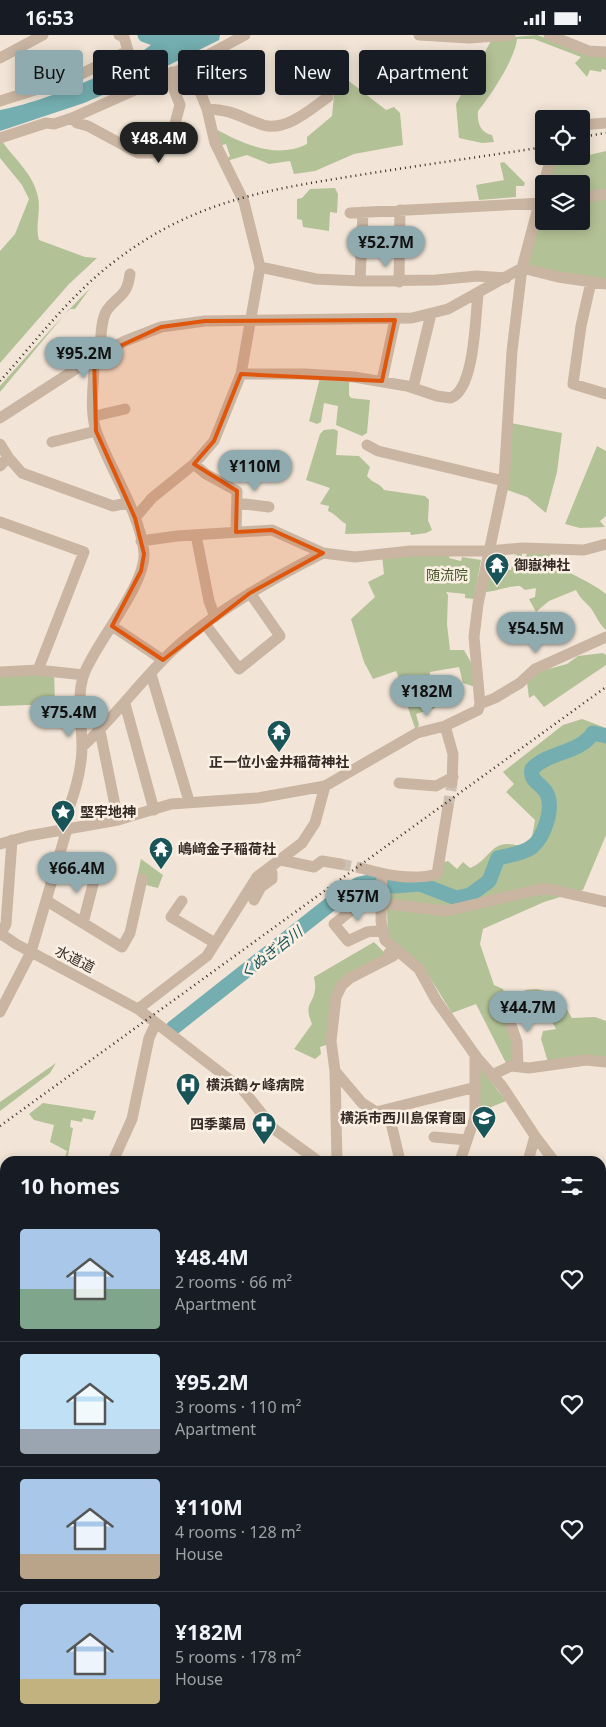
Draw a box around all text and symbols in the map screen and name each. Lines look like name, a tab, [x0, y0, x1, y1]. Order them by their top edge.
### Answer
text: 16:53	[25, 5, 74, 31]
chip: Buy	[15, 50, 83, 95]
chip: Rent	[93, 50, 168, 95]
chip: Filters	[178, 50, 265, 95]
chip: New	[275, 50, 349, 95]
chip: Apartment	[359, 50, 486, 95]
map controls	[535, 110, 590, 230]
button: locate	[535, 110, 590, 165]
pin: ¥48.4M	[118, 121, 200, 164]
text: ¥48.4M	[131, 127, 187, 149]
button: layers	[535, 175, 590, 230]
pin: ¥52.7M	[345, 225, 427, 268]
text: ¥52.7M	[358, 231, 414, 253]
pin: ¥95.2M	[43, 337, 125, 379]
text: ¥95.2M	[56, 342, 112, 364]
pin: ¥110M	[220, 449, 290, 492]
text: ¥110M	[229, 455, 281, 477]
temple icon: 御嶽神社	[484, 552, 510, 586]
place label: 御嶽神社	[514, 555, 570, 574]
park label: 随流院	[426, 565, 468, 584]
pin: ¥54.5M	[495, 611, 577, 654]
text: ¥54.5M	[508, 617, 564, 639]
pin: ¥182M	[392, 675, 462, 717]
text: ¥182M	[401, 680, 453, 702]
pin: ¥75.4M	[28, 695, 110, 738]
text: ¥75.4M	[41, 701, 97, 723]
temple icon: 正一位小金井稲荷神社	[266, 719, 292, 753]
place label: 正一位小金井稲荷神社	[209, 752, 349, 771]
place icon: 堅牢地神	[50, 799, 76, 833]
place label: 堅牢地神	[80, 802, 136, 821]
temple icon: 嶋﨑金子稲荷社	[148, 836, 174, 870]
place label: 嶋﨑金子稲荷社	[178, 839, 276, 858]
pin: ¥66.4M	[36, 851, 118, 894]
text: ¥66.4M	[49, 857, 105, 879]
pin: ¥57M	[328, 879, 388, 922]
text: ¥57M	[337, 885, 379, 907]
water label: くぬぎ台川	[235, 920, 308, 983]
street label: 水道道	[52, 941, 98, 977]
pin: ¥44.7M	[487, 991, 569, 1033]
text: ¥44.7M	[500, 996, 556, 1018]
hospital icon: 横浜鶴ヶ峰病院	[175, 1072, 201, 1106]
place label: 横浜鶴ヶ峰病院	[206, 1075, 304, 1094]
school or university icon: 横浜市西川島保育園	[471, 1105, 497, 1139]
place label: 横浜市西川島保育園	[340, 1108, 466, 1127]
pharmacy icon: 四季薬局	[251, 1111, 277, 1145]
place label: 四季薬局	[190, 1114, 246, 1133]
text: 10 homes	[20, 1172, 120, 1200]
icon: filters	[558, 1172, 586, 1200]
text: ¥48.4M	[175, 1243, 249, 1271]
icon: home	[60, 1249, 120, 1309]
icon: heart	[558, 1265, 586, 1293]
text: 2 rooms · 66 m²	[175, 1271, 292, 1293]
text: Apartment	[175, 1293, 256, 1315]
text: ¥95.2M	[175, 1368, 249, 1396]
icon: home	[60, 1374, 120, 1434]
icon: heart	[558, 1390, 586, 1418]
text: 3 rooms · 110 m²	[175, 1396, 301, 1418]
text: Apartment	[175, 1418, 256, 1440]
text: ¥110M	[175, 1493, 243, 1521]
icon: home	[60, 1499, 120, 1559]
icon: heart	[558, 1515, 586, 1543]
text: 4 rooms · 128 m²	[175, 1521, 301, 1543]
text: House	[175, 1543, 223, 1565]
text: ¥182M	[175, 1618, 243, 1646]
icon: home	[60, 1624, 120, 1684]
icon: heart	[558, 1640, 586, 1668]
text: 5 rooms · 178 m²	[175, 1646, 301, 1668]
text: House	[175, 1668, 223, 1690]

